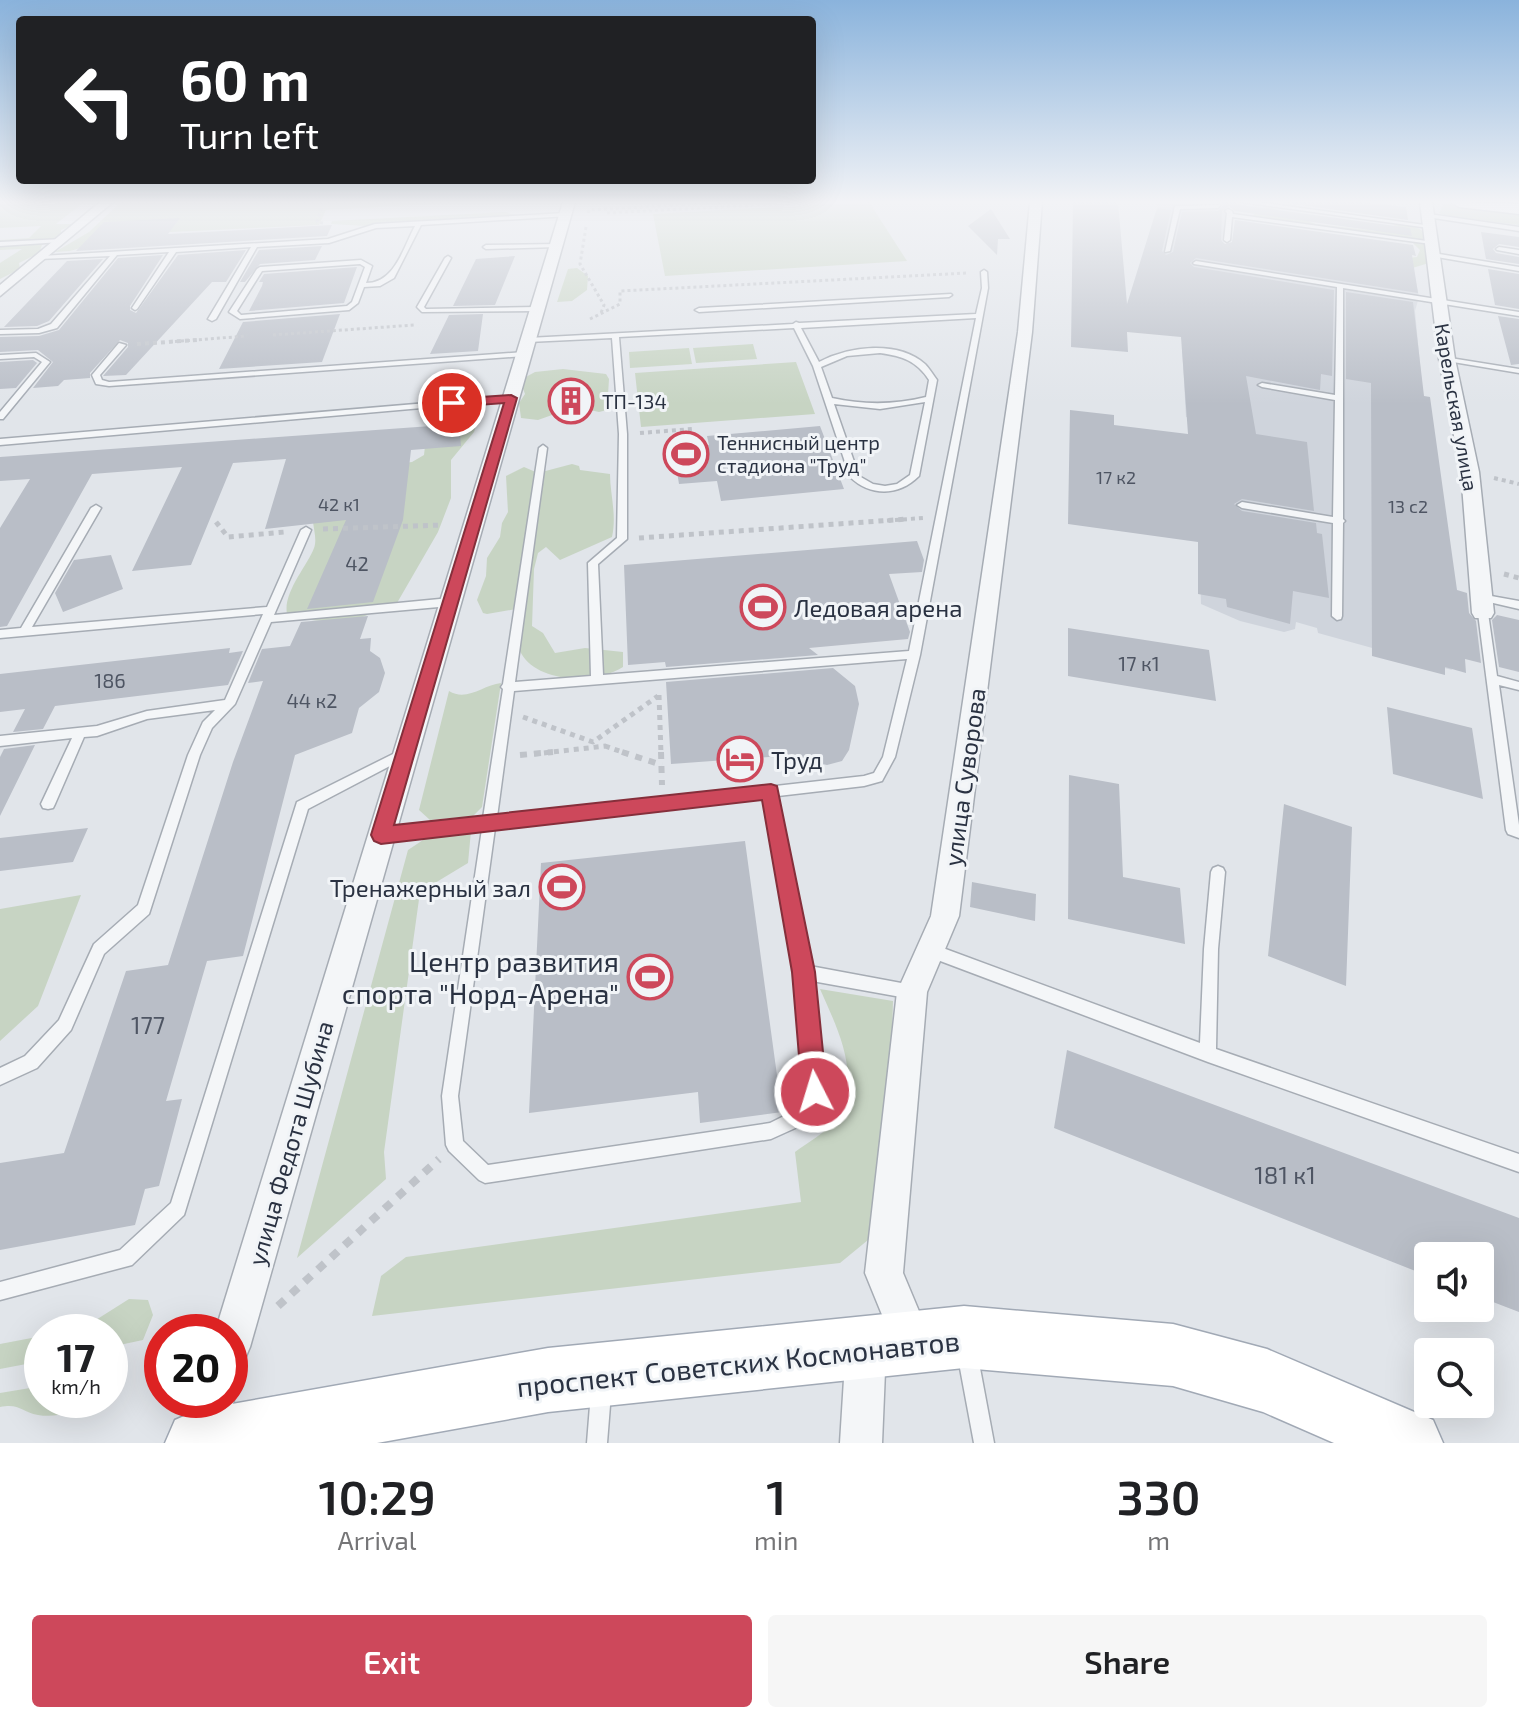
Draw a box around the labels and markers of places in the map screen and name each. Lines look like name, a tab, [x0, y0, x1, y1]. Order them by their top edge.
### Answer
pin	[418, 369, 486, 437]
building icon: ТП-134	[547, 377, 595, 425]
place label: ТП-134	[602, 389, 667, 413]
sports icon: Теннисный центр стадиона "Труд"	[662, 430, 710, 478]
place label: Теннисный центр стадиона "Труд"	[717, 430, 880, 478]
sports icon: Ледовая арена	[739, 583, 787, 631]
place label: Ледовая арена	[794, 593, 962, 622]
hotel icon: Труд	[716, 735, 764, 783]
place label: Труд	[771, 745, 823, 775]
sports icon: Тренажерный зал	[538, 863, 586, 911]
place label: Тренажерный зал	[330, 873, 531, 902]
place label: Центр развития спорта "Норд-Арена"	[342, 944, 619, 1010]
sports icon: Центр развития спорта "Норд-Арена"	[626, 953, 674, 1001]

